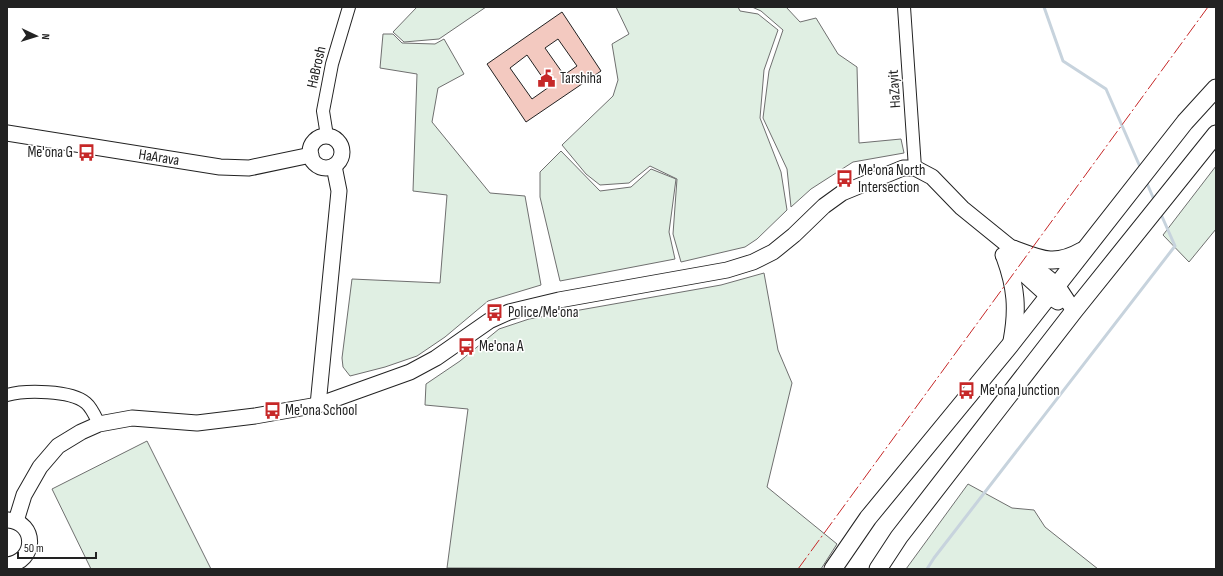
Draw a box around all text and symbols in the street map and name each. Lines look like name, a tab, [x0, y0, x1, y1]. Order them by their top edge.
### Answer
north arrow	[16, 16, 56, 56]
text: N	[39, 33, 52, 40]
street label: HaBrosh	[302, 44, 330, 90]
public building icon: Tarshiha	[537, 68, 557, 88]
place label: Tarshiha	[560, 69, 602, 88]
street label: HaZayit	[884, 69, 905, 109]
bus stop icon: Me'ona G	[76, 142, 96, 162]
place label: Me'ona G	[27, 143, 73, 162]
street label: HaArava	[137, 145, 181, 170]
place label: Me'ona North Intersection	[858, 161, 925, 197]
bus stop icon: Me'ona North Intersection	[835, 169, 855, 189]
bus stop icon: Police/Me'ona	[485, 302, 505, 322]
place label: Police/Me'ona	[508, 303, 579, 322]
bus stop icon: Me'ona A	[456, 336, 476, 356]
place label: Me'ona A	[479, 337, 524, 356]
bus stop icon: Me'ona Junction	[957, 380, 977, 400]
place label: Me'ona Junction	[980, 381, 1060, 400]
bus stop icon: Me'ona School	[262, 400, 282, 420]
place label: Me'ona School	[285, 401, 357, 420]
scale bar	[18, 534, 96, 560]
text: 50 m	[24, 541, 44, 556]

